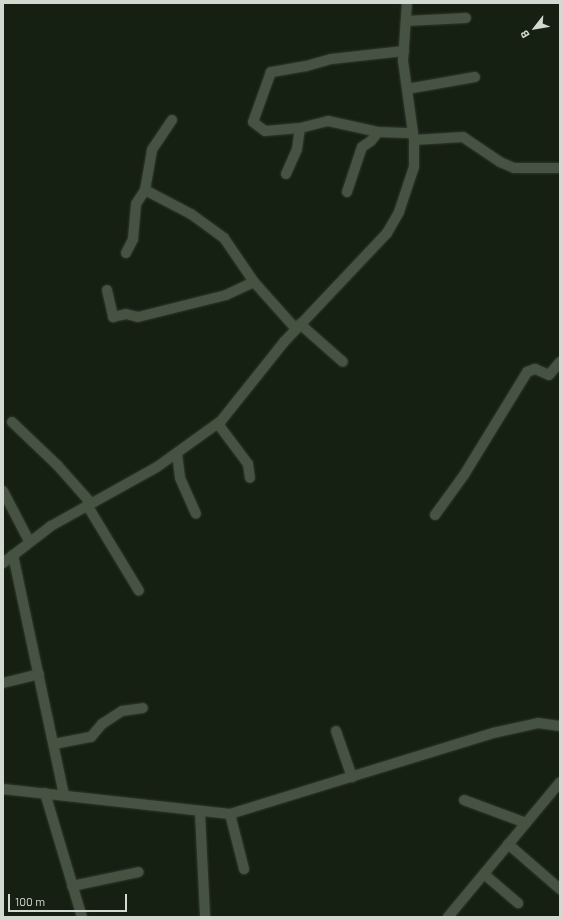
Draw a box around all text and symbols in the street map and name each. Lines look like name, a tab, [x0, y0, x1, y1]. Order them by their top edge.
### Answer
north arrow	[515, 8, 555, 48]
text: B	[517, 28, 532, 41]
scale bar	[10, 886, 129, 912]
text: 100 m	[15, 894, 45, 908]

